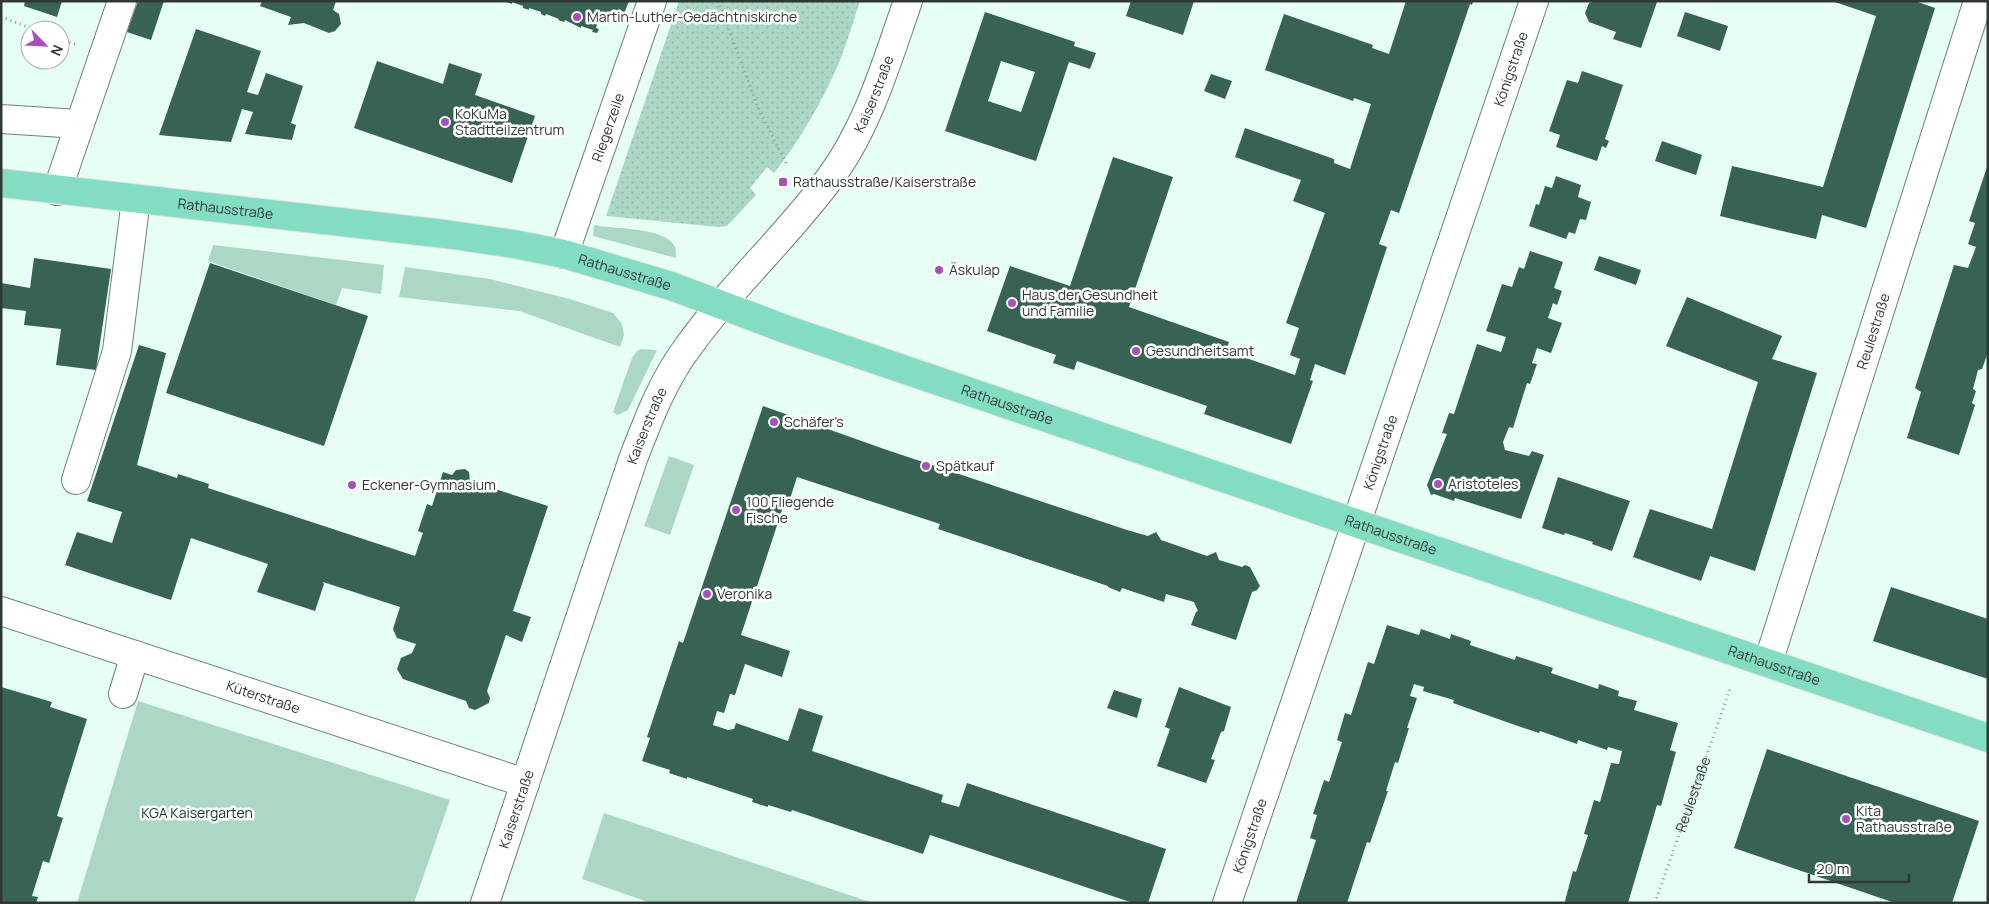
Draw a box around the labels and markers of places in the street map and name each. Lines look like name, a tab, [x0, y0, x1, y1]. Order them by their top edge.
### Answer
place label: Martin-Luther-Gedächtniskirche	[587, 7, 797, 26]
marker: Martin-Luther-Gedächtniskirche	[571, 11, 583, 23]
place label: KoKuMa Stadtteilzentrum	[455, 104, 565, 139]
marker: KoKuMa Stadtteilzentrum	[439, 116, 451, 128]
place label: Rathausstraße/Kaiserstraße	[793, 172, 976, 191]
marker: Rathausstraße/Kaiserstraße	[777, 176, 789, 188]
place label: Äskulap	[949, 260, 1000, 279]
marker: Äskulap	[933, 264, 945, 276]
place label: Haus der Gesundheit und Familie	[1022, 285, 1158, 320]
marker: Haus der Gesundheit und Familie	[1006, 297, 1018, 309]
place label: Gesundheitsamt	[1146, 341, 1255, 360]
marker: Gesundheitsamt	[1130, 345, 1142, 357]
place label: Schäfer's	[784, 412, 844, 431]
marker: Schäfer's	[768, 416, 780, 428]
place label: Spätkauf	[936, 456, 994, 475]
marker: Spätkauf	[920, 460, 932, 472]
place label: Aristoteles	[1448, 474, 1518, 493]
place label: Eckener-Gymnasium	[362, 475, 496, 494]
marker: Aristoteles	[1432, 478, 1444, 490]
marker: Eckener-Gymnasium	[346, 479, 358, 491]
place label: 100 Fliegende Fische	[746, 492, 834, 527]
marker: 100 Fliegende Fische	[730, 504, 742, 516]
place label: Veronika	[717, 584, 772, 603]
marker: Veronika	[701, 588, 713, 600]
place label: Kita Rathausstraße	[1856, 801, 1952, 836]
marker: Kita Rathausstraße	[1840, 813, 1852, 825]

